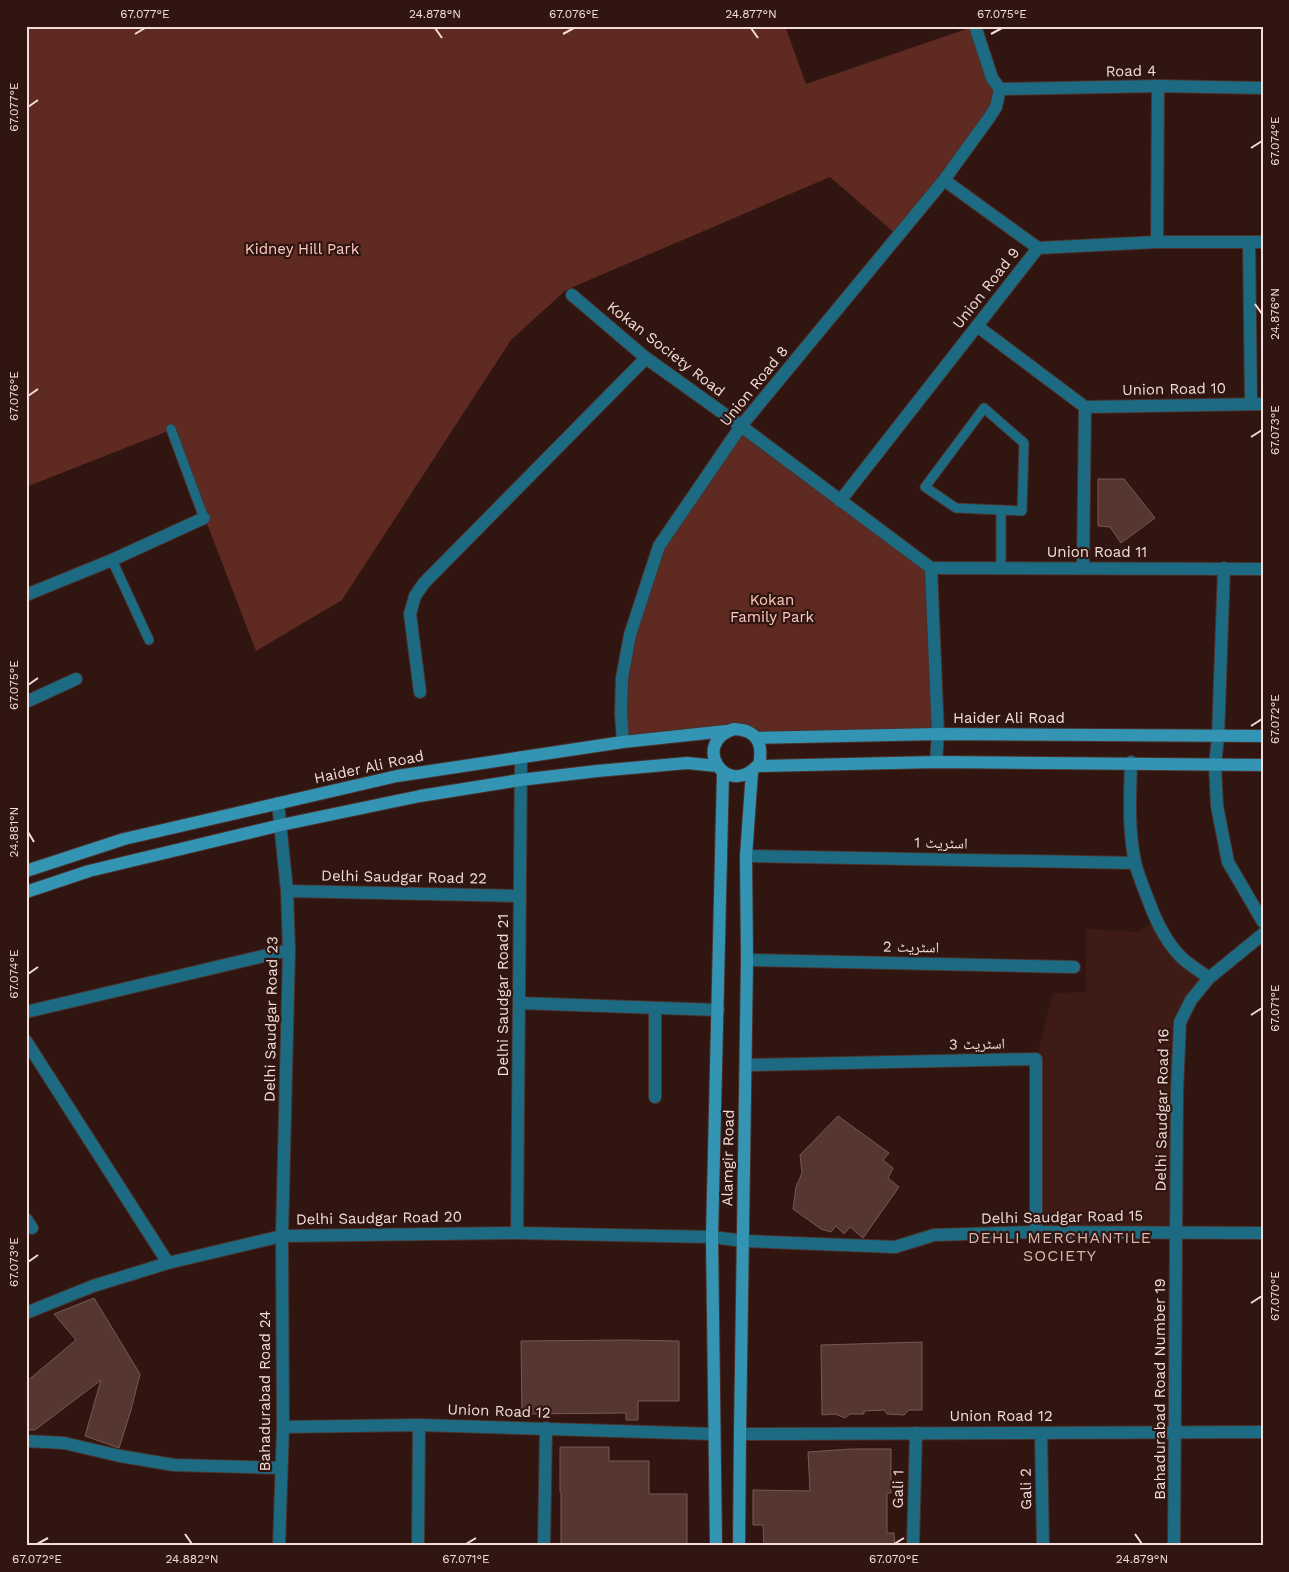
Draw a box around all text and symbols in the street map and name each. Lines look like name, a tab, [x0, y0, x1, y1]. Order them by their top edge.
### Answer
text: 67.077°E	[120, 7, 170, 21]
text: 24.878°N	[409, 7, 461, 21]
text: 67.076°E	[549, 7, 599, 21]
text: 24.877°N	[725, 7, 777, 21]
text: 67.075°E	[977, 7, 1027, 21]
street label: Road 4	[1105, 62, 1157, 80]
text: 67.077°E	[7, 82, 21, 132]
text: 67.074°E	[1268, 116, 1282, 166]
park label: Kidney Hill Park	[245, 240, 360, 258]
street label: Union Road 9	[949, 244, 1023, 332]
text: 24.876°N	[1268, 288, 1282, 340]
street label: Kokan Society Road	[604, 297, 728, 401]
street label: Union Road 8	[716, 342, 792, 430]
text: 67.076°E	[7, 371, 21, 421]
street label: Union Road 10	[1122, 379, 1226, 399]
text: 67.073°E	[1268, 405, 1282, 455]
street label: Union Road 11	[1047, 543, 1147, 561]
park label: Kokan Family Park	[730, 591, 815, 626]
text: 67.075°E	[7, 660, 21, 710]
text: 67.072°E	[1268, 694, 1282, 744]
street label: Haider Ali Road	[953, 709, 1065, 727]
street label: Haider Ali Road	[312, 747, 426, 787]
text: 24.881°N	[7, 807, 21, 857]
street label: اسٹریٹ 1	[914, 834, 968, 852]
street label: Delhi Saudgar Road 22	[321, 867, 487, 887]
street label: Delhi Saudgar Road 21	[494, 914, 512, 1076]
street label: Delhi Saudgar Road 23	[261, 936, 281, 1102]
street label: اسٹریٹ 2	[883, 938, 939, 956]
text: 67.074°E	[7, 949, 21, 999]
text: 67.071°E	[1268, 984, 1282, 1032]
street label: Delhi Saudgar Road 16	[1152, 1028, 1172, 1192]
street label: اسٹریٹ 3	[949, 1035, 1005, 1053]
street label: Alamgir Road	[718, 1109, 738, 1207]
street label: Delhi Saudgar Road 15	[981, 1207, 1143, 1227]
street label: Delhi Saudgar Road 20	[296, 1208, 462, 1228]
district label: DEHLI MERCHANTILE SOCIETY	[968, 1228, 1152, 1265]
text: 67.073°E	[7, 1237, 21, 1287]
text: 67.070°E	[1268, 1271, 1282, 1321]
street label: Bahadurabad Road Number 19	[1151, 1278, 1169, 1500]
street label: Bahadurabad Road 24	[256, 1311, 274, 1471]
street label: Union Road 12	[447, 1400, 551, 1422]
street label: Union Road 12	[949, 1407, 1053, 1425]
street label: Gali 2	[1017, 1468, 1035, 1510]
street label: Gali 1	[889, 1470, 907, 1508]
text: 67.072°E	[12, 1552, 62, 1566]
text: 24.882°N	[165, 1552, 219, 1566]
text: 67.071°E	[442, 1552, 490, 1566]
text: 67.070°E	[869, 1552, 919, 1566]
text: 24.879°N	[1116, 1552, 1168, 1566]

